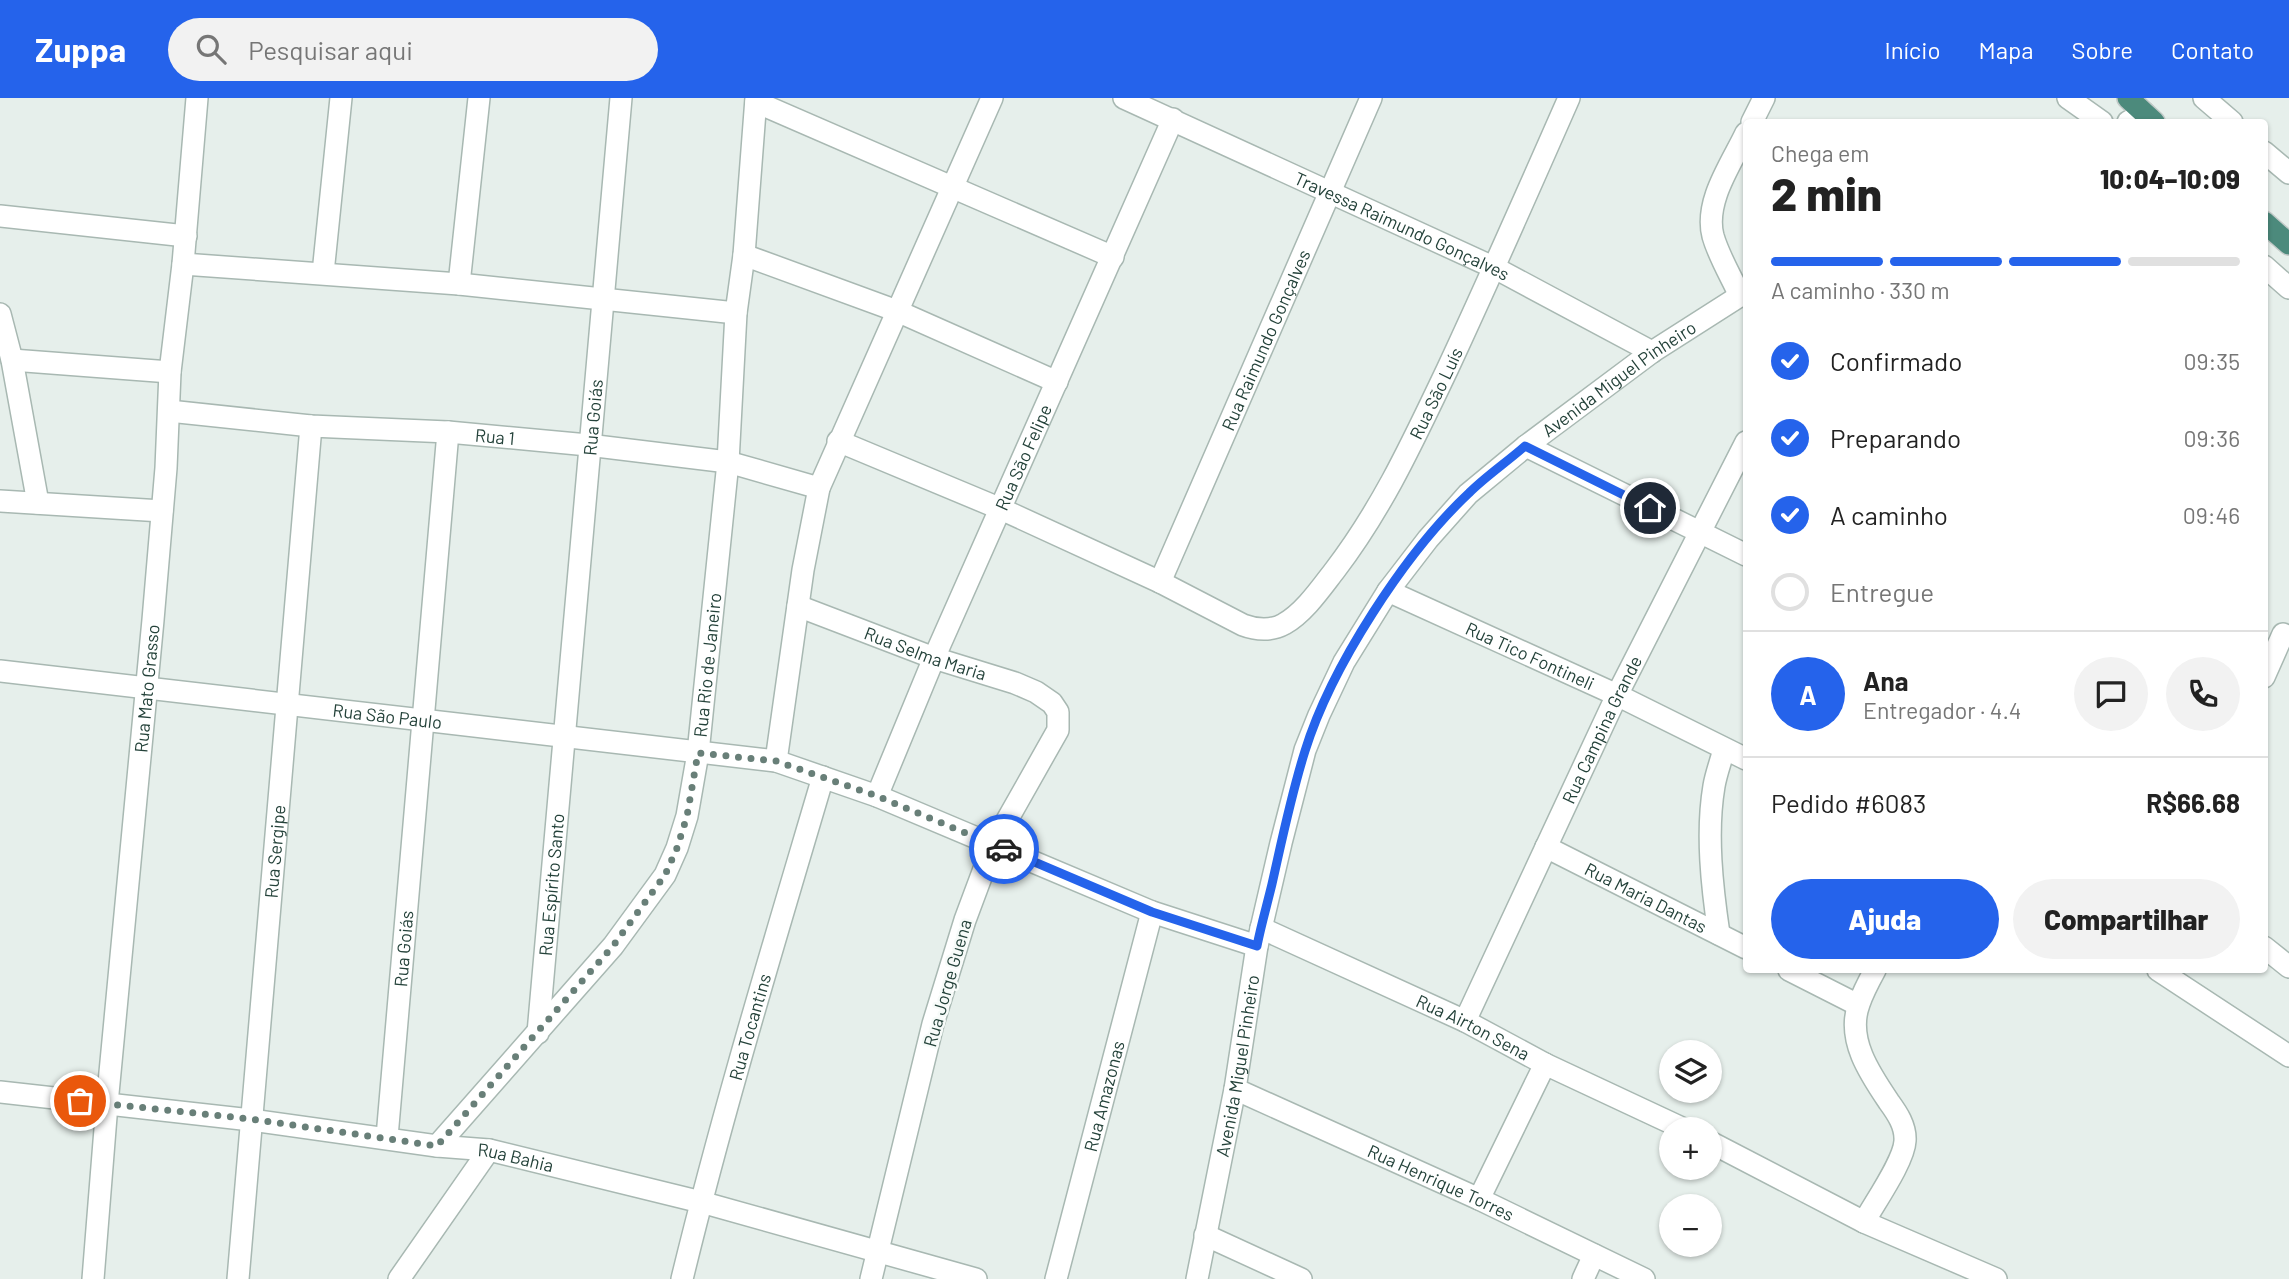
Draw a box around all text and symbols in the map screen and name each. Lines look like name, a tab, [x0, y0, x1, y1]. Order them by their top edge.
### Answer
search box	[168, 18, 658, 81]
text: Zuppa	[35, 29, 126, 69]
icon: search	[192, 30, 230, 68]
text: Pesquisar aqui	[248, 34, 413, 65]
text: Início	[1885, 35, 1941, 64]
text: Mapa	[1979, 35, 2033, 64]
text: Sobre	[2071, 35, 2133, 64]
text: Contato	[2171, 35, 2254, 64]
text: Chega em	[1771, 139, 1869, 167]
text: 10:04–10:09	[2100, 163, 2240, 194]
text: 2 min	[1771, 165, 1882, 220]
street label: Travessa Raimundo Gonçalves	[1291, 167, 1513, 285]
street label: Rua Raimundo Gonçalves	[1216, 246, 1315, 434]
text: A caminho · 330 m	[1771, 276, 1950, 304]
street label: Avenida Miguel Pinheiro	[1538, 316, 1700, 441]
icon: check	[1771, 342, 1809, 380]
street label: Rua São Luís	[1404, 344, 1467, 443]
text: Confirmado	[1830, 345, 1962, 376]
text: 09:35	[2184, 347, 2240, 375]
street label: Rua Goiás	[578, 378, 607, 457]
street label: Rua São Felipe	[990, 401, 1056, 514]
icon: check	[1771, 419, 1809, 457]
text: Preparando	[1830, 422, 1961, 453]
street label: Rua 1	[474, 424, 516, 449]
text: 09:36	[2184, 424, 2240, 452]
pin	[1620, 478, 1680, 538]
icon: home	[1631, 489, 1669, 527]
icon: check	[1771, 496, 1809, 534]
text: A caminho	[1830, 499, 1948, 530]
text: 09:46	[2183, 501, 2240, 529]
text: Entregue	[1830, 576, 1934, 607]
street label: Rua Rio de Janeiro	[689, 592, 725, 738]
street label: Rua Tico Fontineli	[1462, 617, 1598, 694]
street label: Rua Selma Maria	[861, 621, 989, 685]
street label: Rua Mato Grasso	[129, 623, 164, 754]
street label: Rua Campina Grande	[1557, 652, 1646, 807]
button: chat	[2074, 657, 2148, 731]
button: phone	[2166, 657, 2240, 731]
text: Ana	[1863, 665, 1908, 696]
text: A	[1799, 679, 1817, 710]
text: Entregador · 4.4	[1863, 696, 2022, 724]
street label: Rua São Paulo	[332, 699, 443, 733]
text: Pedido #6083	[1771, 787, 1926, 818]
text: R$66.68	[2146, 787, 2240, 818]
street label: Rua Sergipe	[260, 804, 290, 899]
street label: Rua Espírito Santo	[534, 812, 568, 957]
courier	[969, 814, 1039, 884]
icon: car	[985, 830, 1023, 868]
street label: Rua Maria Dantas	[1581, 857, 1711, 937]
button: Ajuda	[1771, 879, 1999, 959]
button: Compartilhar	[2013, 879, 2240, 959]
street label: Rua Goiás	[389, 909, 418, 988]
street label: Rua Jorge Guena	[918, 917, 976, 1049]
street label: Rua Tocantins	[724, 971, 775, 1083]
street label: Avenida Miguel Pinheiro	[1211, 973, 1263, 1159]
street label: Rua Airton Sena	[1413, 989, 1534, 1065]
street label: Rua Amazonas	[1079, 1038, 1129, 1154]
map controls	[1659, 1040, 1722, 1257]
button: layers	[1659, 1040, 1722, 1103]
pin	[50, 1071, 110, 1131]
icon: bag	[61, 1082, 99, 1120]
button: +	[1659, 1117, 1722, 1180]
street label: Rua Bahia	[477, 1138, 556, 1176]
street label: Rua Henrique Torres	[1364, 1139, 1518, 1225]
button: −	[1659, 1194, 1722, 1257]

